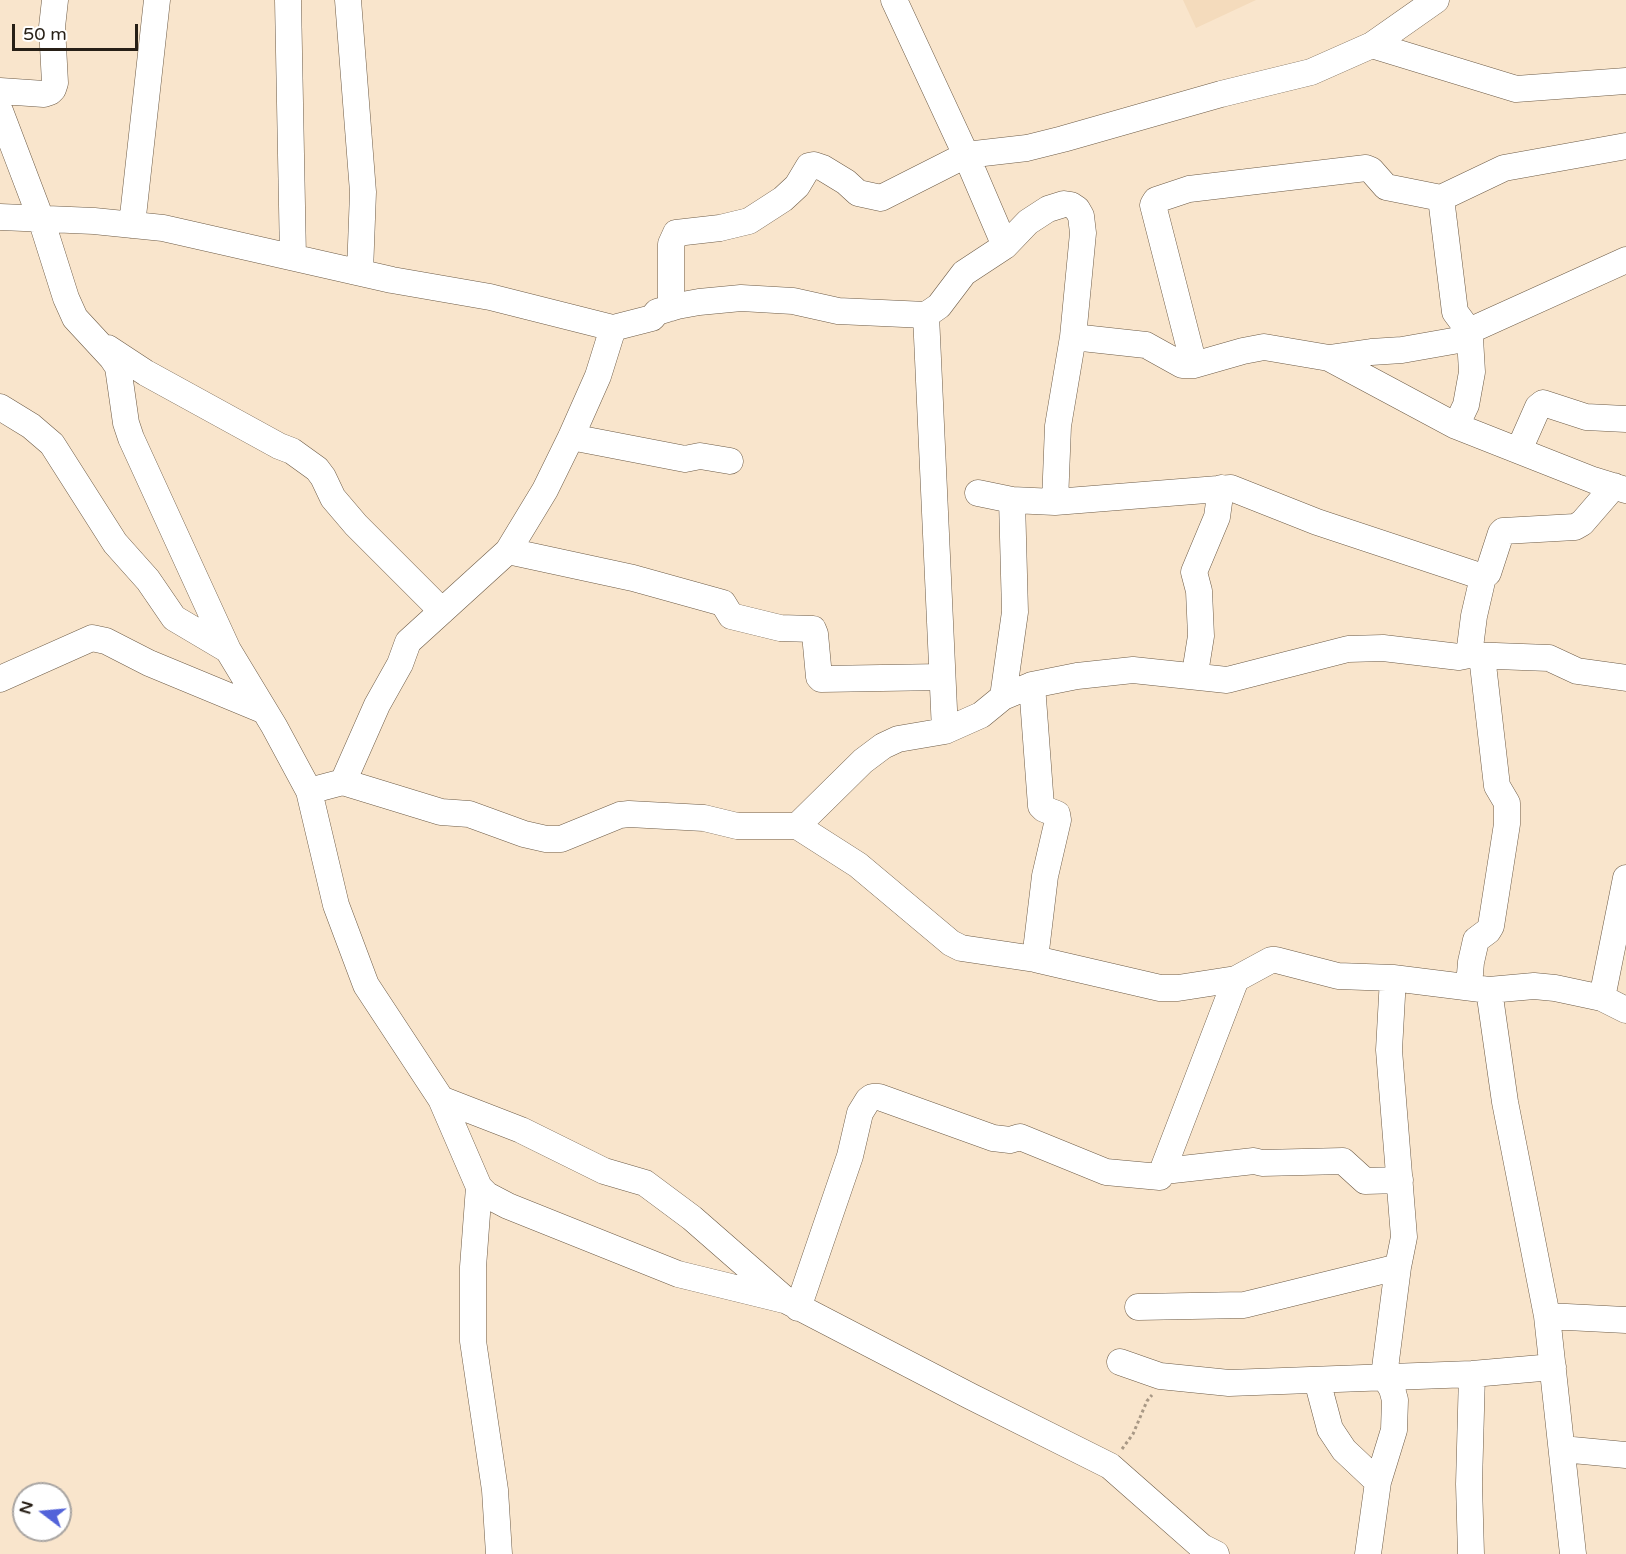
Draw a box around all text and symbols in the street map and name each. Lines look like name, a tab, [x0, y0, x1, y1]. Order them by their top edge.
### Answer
scale bar	[15, 12, 141, 50]
text: 50 m	[23, 23, 67, 45]
north arrow	[12, 1482, 72, 1542]
text: N	[15, 1499, 38, 1517]

